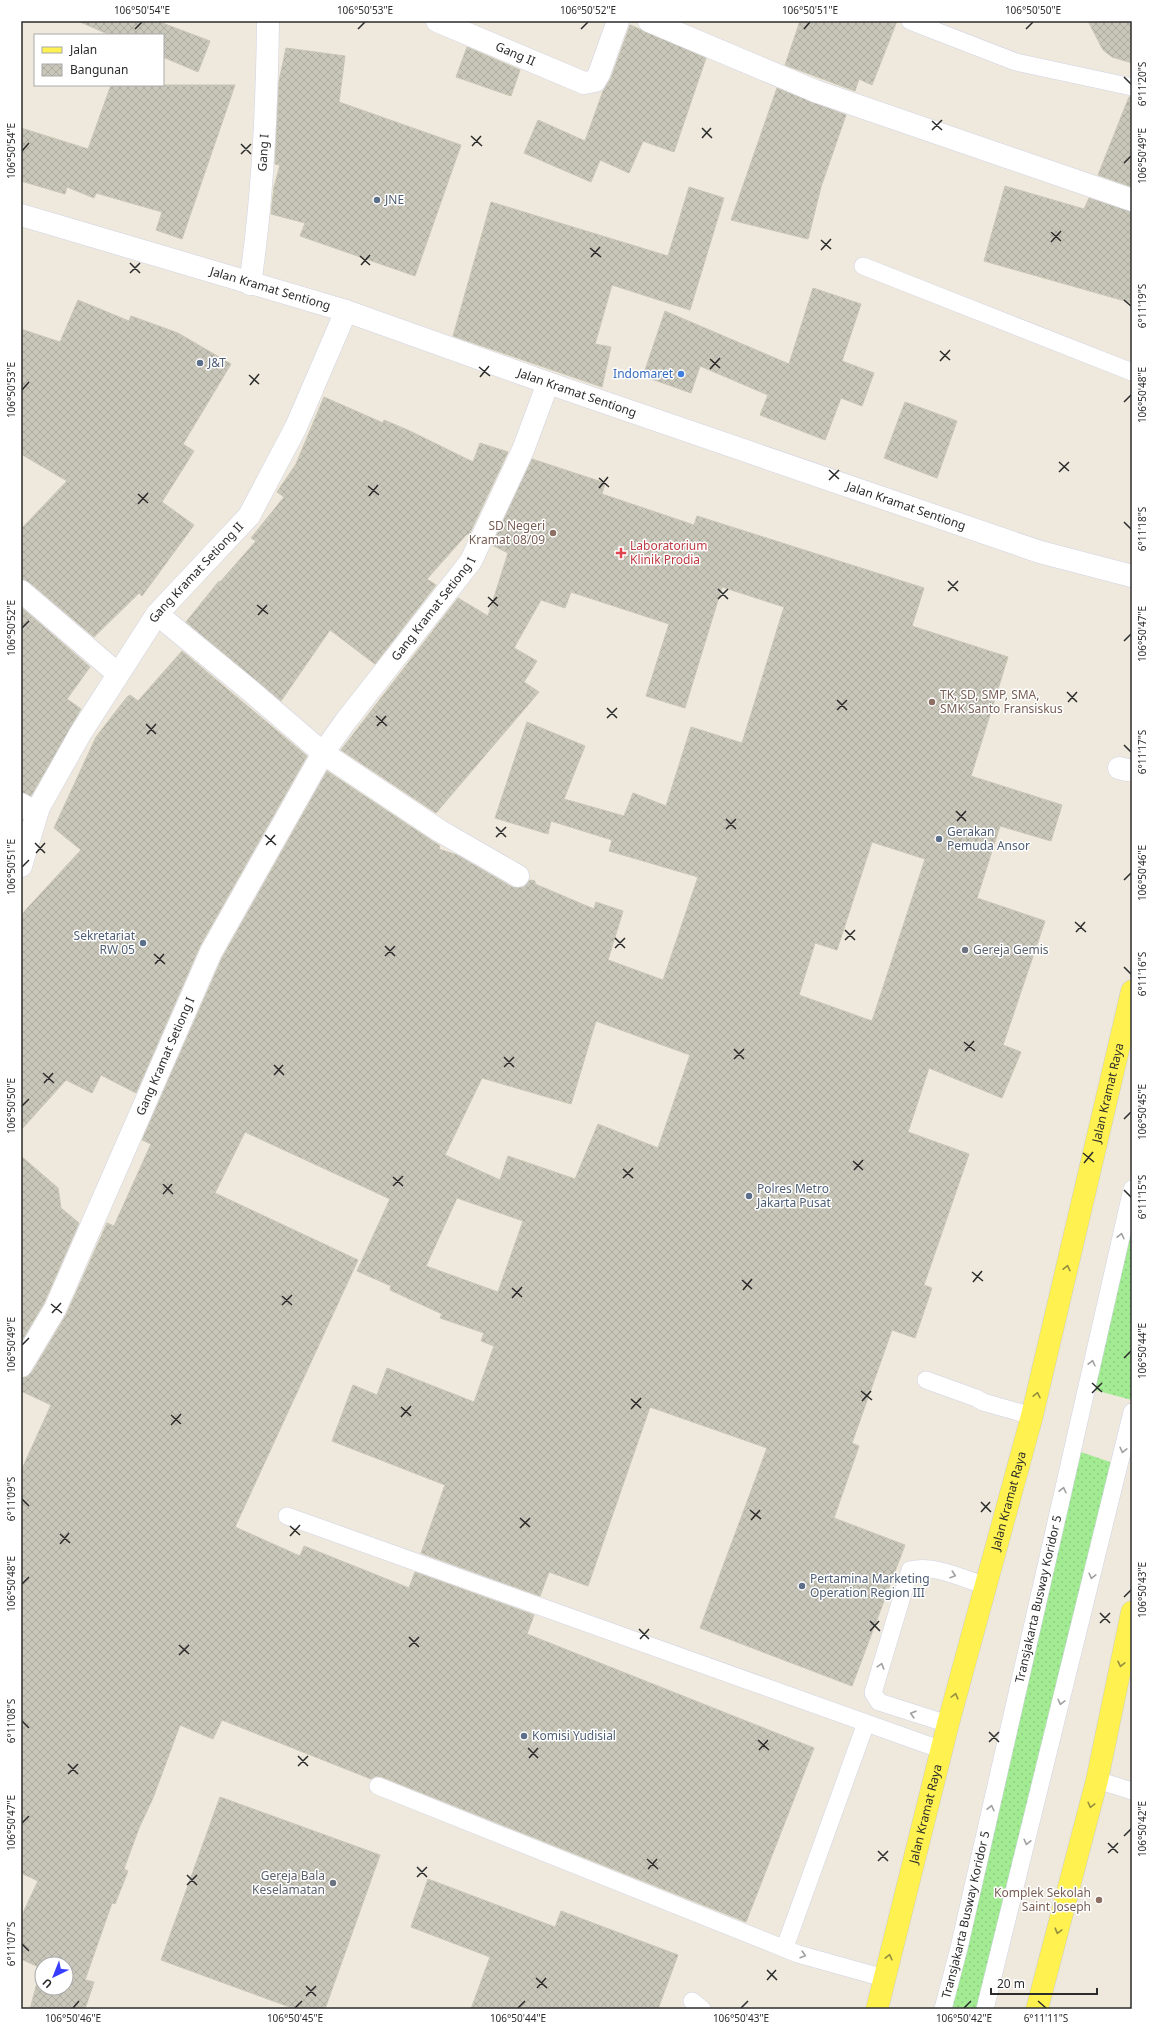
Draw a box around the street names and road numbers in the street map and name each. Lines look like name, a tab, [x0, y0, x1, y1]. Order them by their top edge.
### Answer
street label: Gang II	[493, 38, 538, 69]
street label: Gang I	[253, 133, 273, 172]
street label: Jalan Kramat Sentiong	[207, 262, 333, 314]
street label: Jalan Kramat Sentiong	[514, 363, 639, 421]
street label: Jalan Kramat Sentiong	[843, 477, 968, 534]
street label: Gang Kramat Setiong II	[145, 518, 247, 626]
street label: Gang Kramat Setiong I	[387, 554, 480, 664]
street label: Gang Kramat Setiong I	[132, 994, 198, 1118]
street label: Jalan Kramat Raya	[1087, 1041, 1127, 1145]
street label: Jalan Kramat Raya	[987, 1449, 1030, 1553]
street label: Transjakarta Busway Koridor 5	[1011, 1513, 1065, 1684]
street label: Jalan Kramat Raya	[904, 1762, 946, 1866]
street label: Transjakarta Busway Koridor 5	[937, 1829, 993, 2000]

